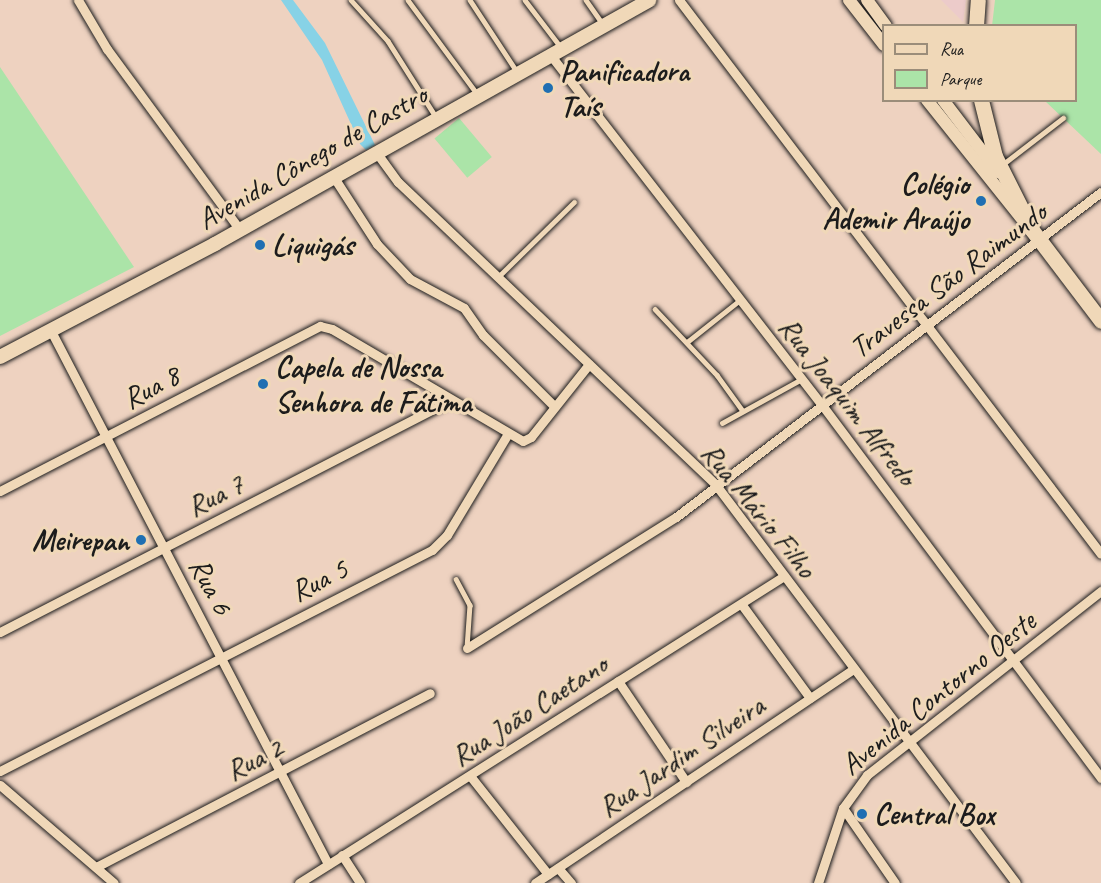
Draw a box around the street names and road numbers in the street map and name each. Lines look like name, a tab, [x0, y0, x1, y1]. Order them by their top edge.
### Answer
street label: Avenida Cônego de Castro	[191, 77, 433, 237]
street label: Travessa São Raimundo	[842, 194, 1054, 366]
street label: Rua Joaquim Alfredo	[771, 310, 925, 492]
street label: Rua 8	[116, 357, 186, 417]
street label: Rua Mário Filho	[694, 435, 824, 585]
street label: Rua 7	[180, 466, 250, 524]
street label: Rua 6	[181, 551, 241, 621]
street label: Rua 5	[284, 551, 354, 609]
street label: Avenida Contorno Oeste	[833, 603, 1043, 783]
street label: Rua João Caetano	[444, 646, 614, 774]
street label: Rua Jardim Silveira	[590, 687, 772, 825]
street label: Rua 2	[219, 730, 289, 788]

